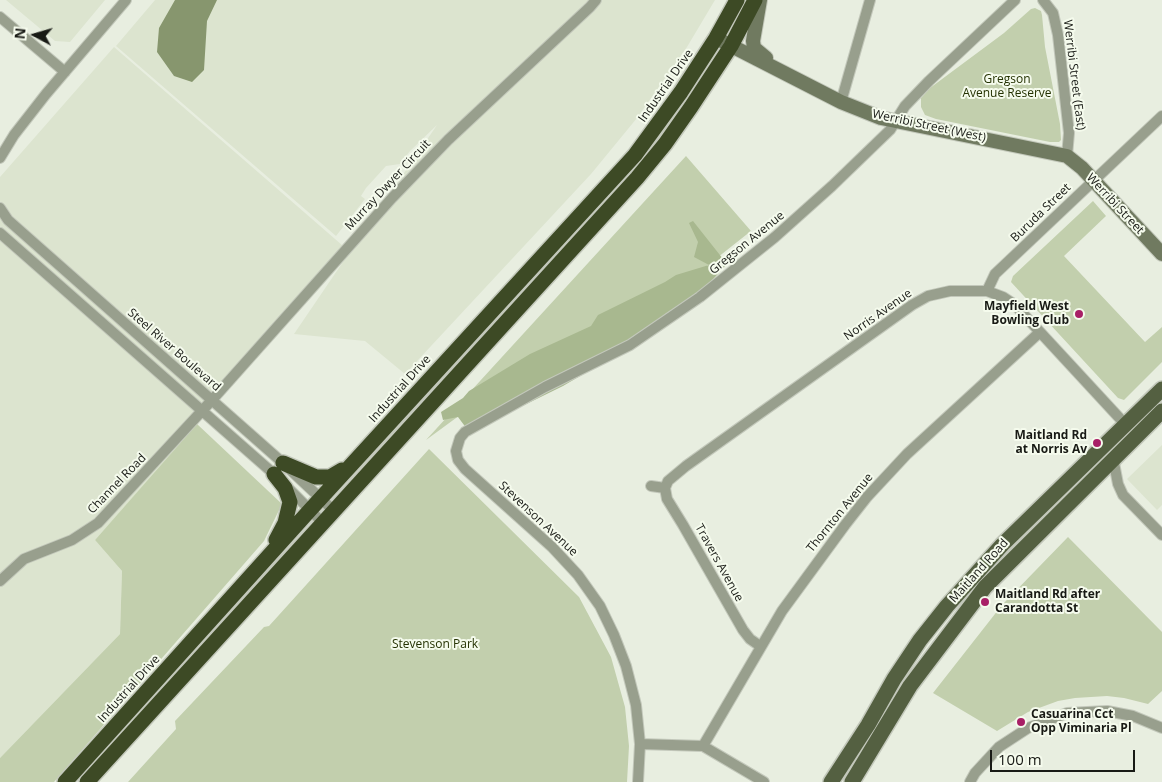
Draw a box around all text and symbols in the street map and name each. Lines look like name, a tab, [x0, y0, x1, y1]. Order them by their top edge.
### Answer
north arrow	[10, 10, 60, 60]
street label: Werribi Street (East)	[1060, 19, 1088, 131]
text: N	[10, 27, 30, 40]
street label: Industrial Drive	[636, 47, 696, 125]
park label: Gregson Avenue Reserve	[962, 73, 1052, 101]
street label: Werribi Street (West)	[871, 107, 987, 145]
street label: Murray Dwyer Circuit	[342, 137, 434, 233]
street label: Werribi Street	[1083, 171, 1147, 237]
street label: Buruda Street	[1008, 181, 1074, 245]
street label: Gregson Avenue	[707, 208, 787, 278]
street label: Norris Avenue	[841, 286, 915, 344]
place label: Mayfield West Bowling Club	[984, 300, 1069, 328]
street label: Steel River Boulevard	[124, 306, 224, 394]
marker: Mayfield West Bowling Club	[1073, 308, 1085, 320]
street label: Industrial Drive	[366, 352, 434, 426]
place label: Maitland Rd at Norris Av	[1015, 429, 1087, 457]
marker: Maitland Rd at Norris Av	[1091, 437, 1103, 449]
street label: Channel Road	[85, 451, 149, 517]
street label: Thornton Avenue	[804, 471, 876, 555]
street label: Stevenson Avenue	[495, 479, 581, 559]
street label: Travers Avenue	[692, 522, 746, 604]
street label: Maitland Road	[947, 536, 1011, 606]
place label: Maitland Rd after Carandotta St	[995, 588, 1100, 616]
marker: Maitland Rd after Carandotta St	[979, 596, 991, 608]
park label: Stevenson Park	[392, 638, 478, 652]
street label: Industrial Drive	[95, 652, 163, 726]
place label: Casuarina Cct Opp Viminaria Pl	[1031, 708, 1132, 736]
marker: Casuarina Cct Opp Viminaria Pl	[1015, 716, 1027, 728]
scale bar	[992, 740, 1137, 772]
text: 100 m	[998, 749, 1042, 769]

